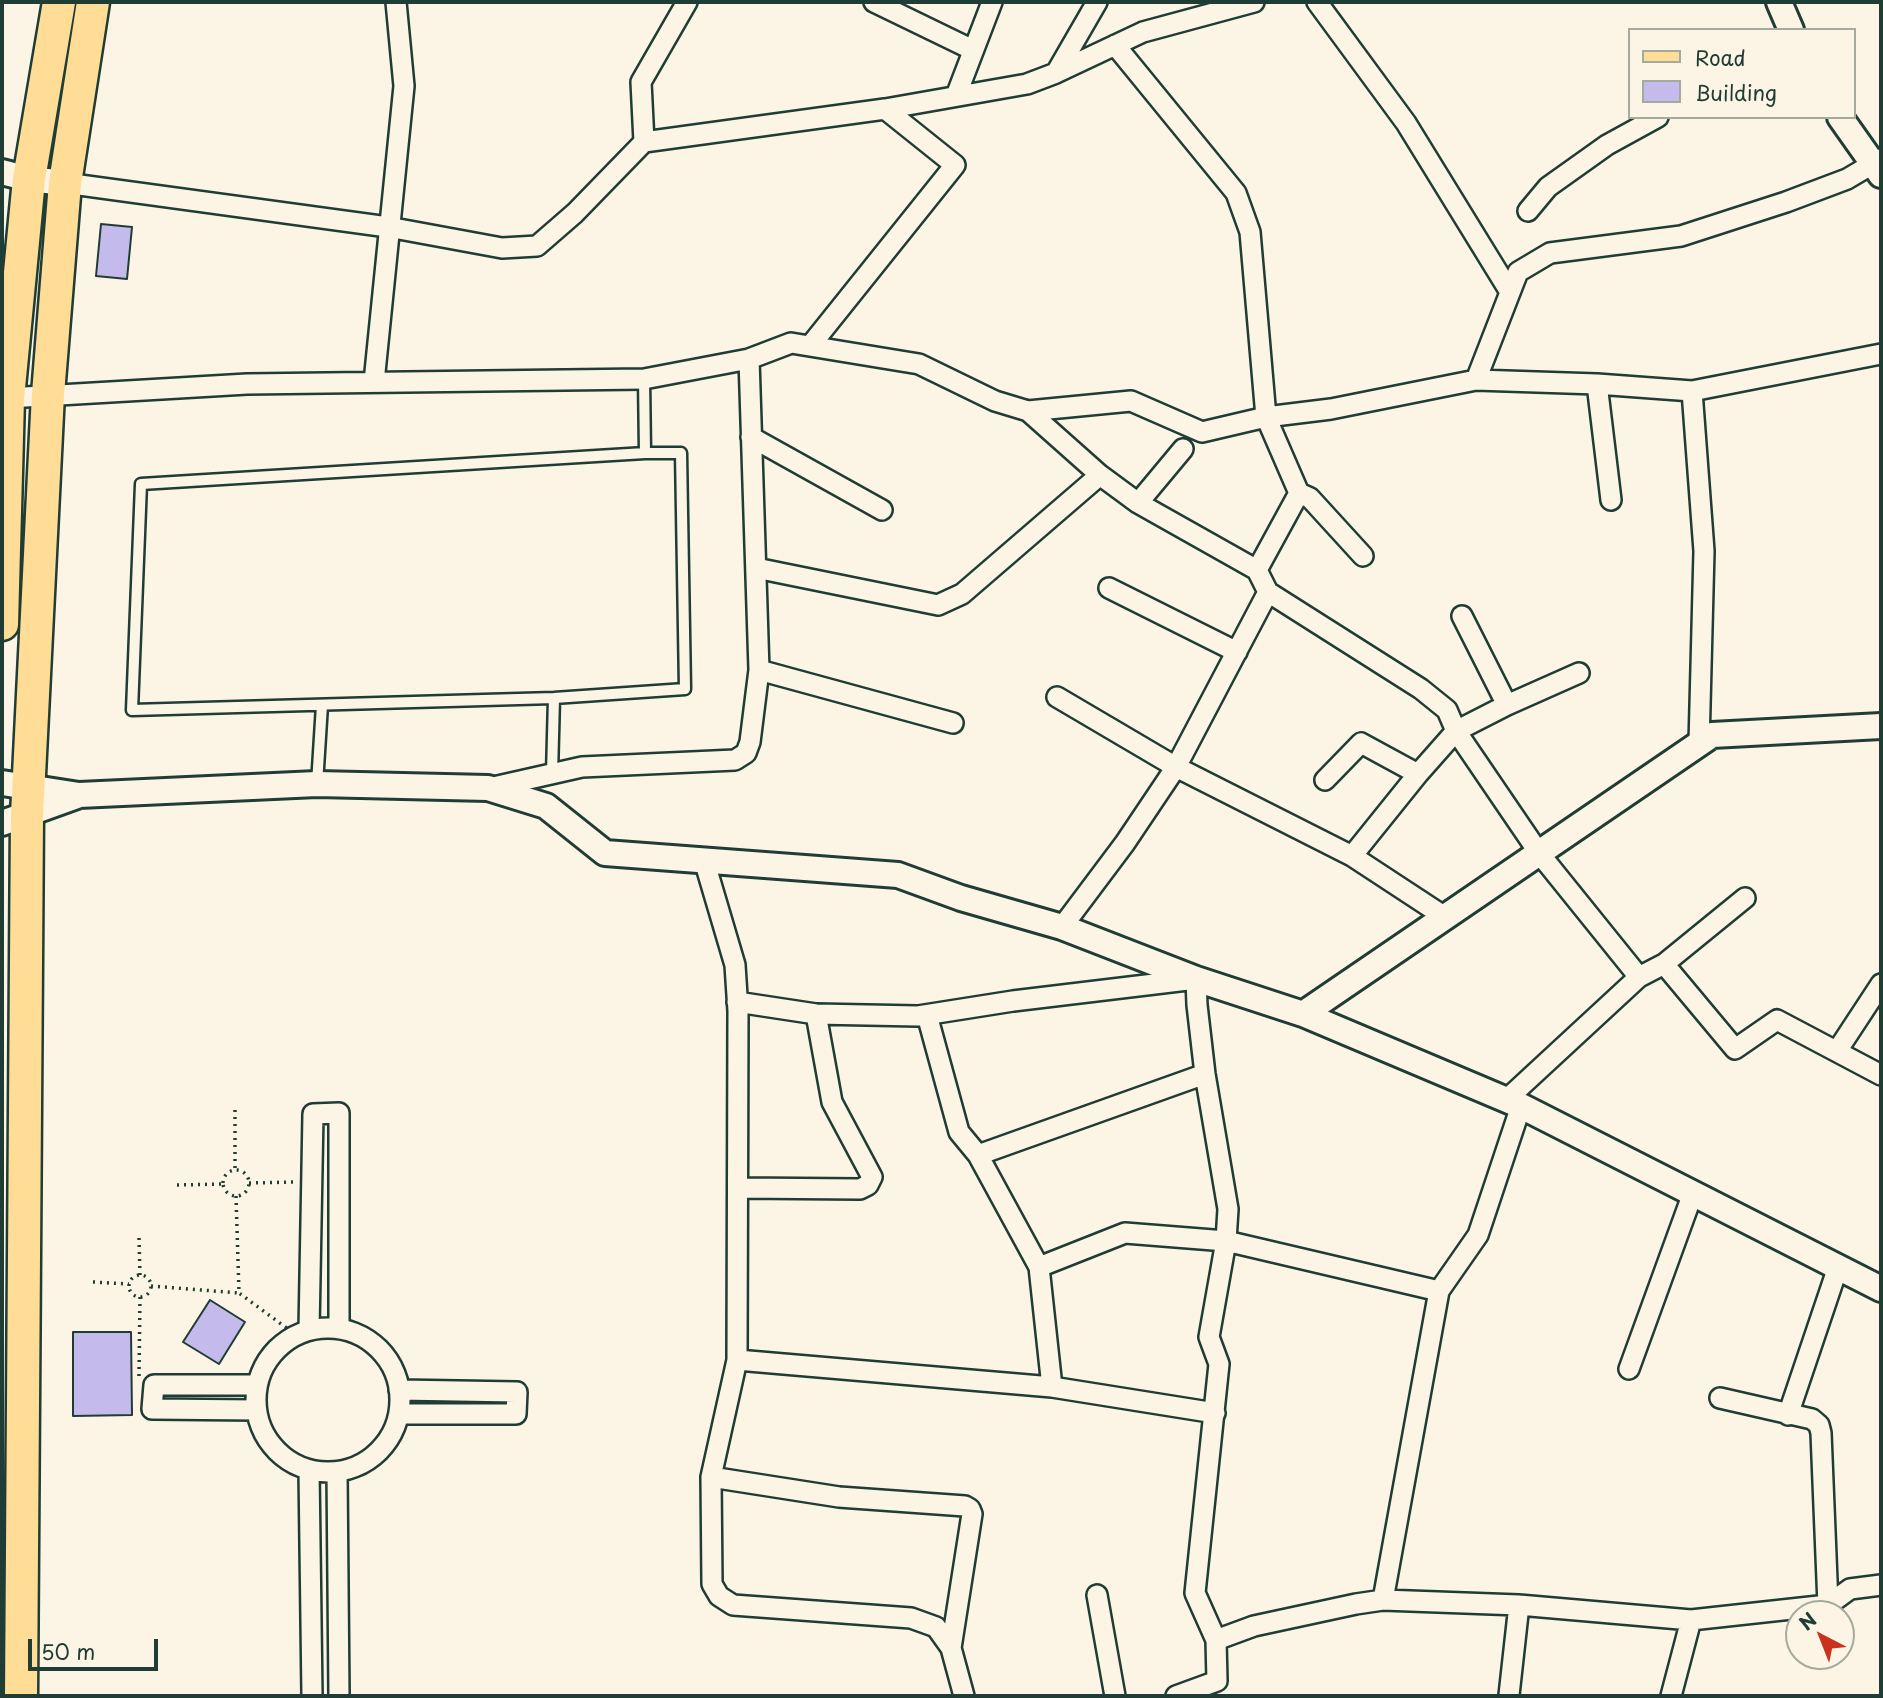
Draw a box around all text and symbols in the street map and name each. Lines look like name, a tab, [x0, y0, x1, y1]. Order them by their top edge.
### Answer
legend	[1628, 28, 1855, 119]
text: Road	[1695, 41, 1746, 73]
text: Building	[1695, 76, 1777, 108]
north arrow	[1785, 1600, 1855, 1670]
text: N	[1792, 1605, 1822, 1636]
scale bar	[32, 1624, 161, 1668]
text: 50 m	[41, 1635, 95, 1667]

